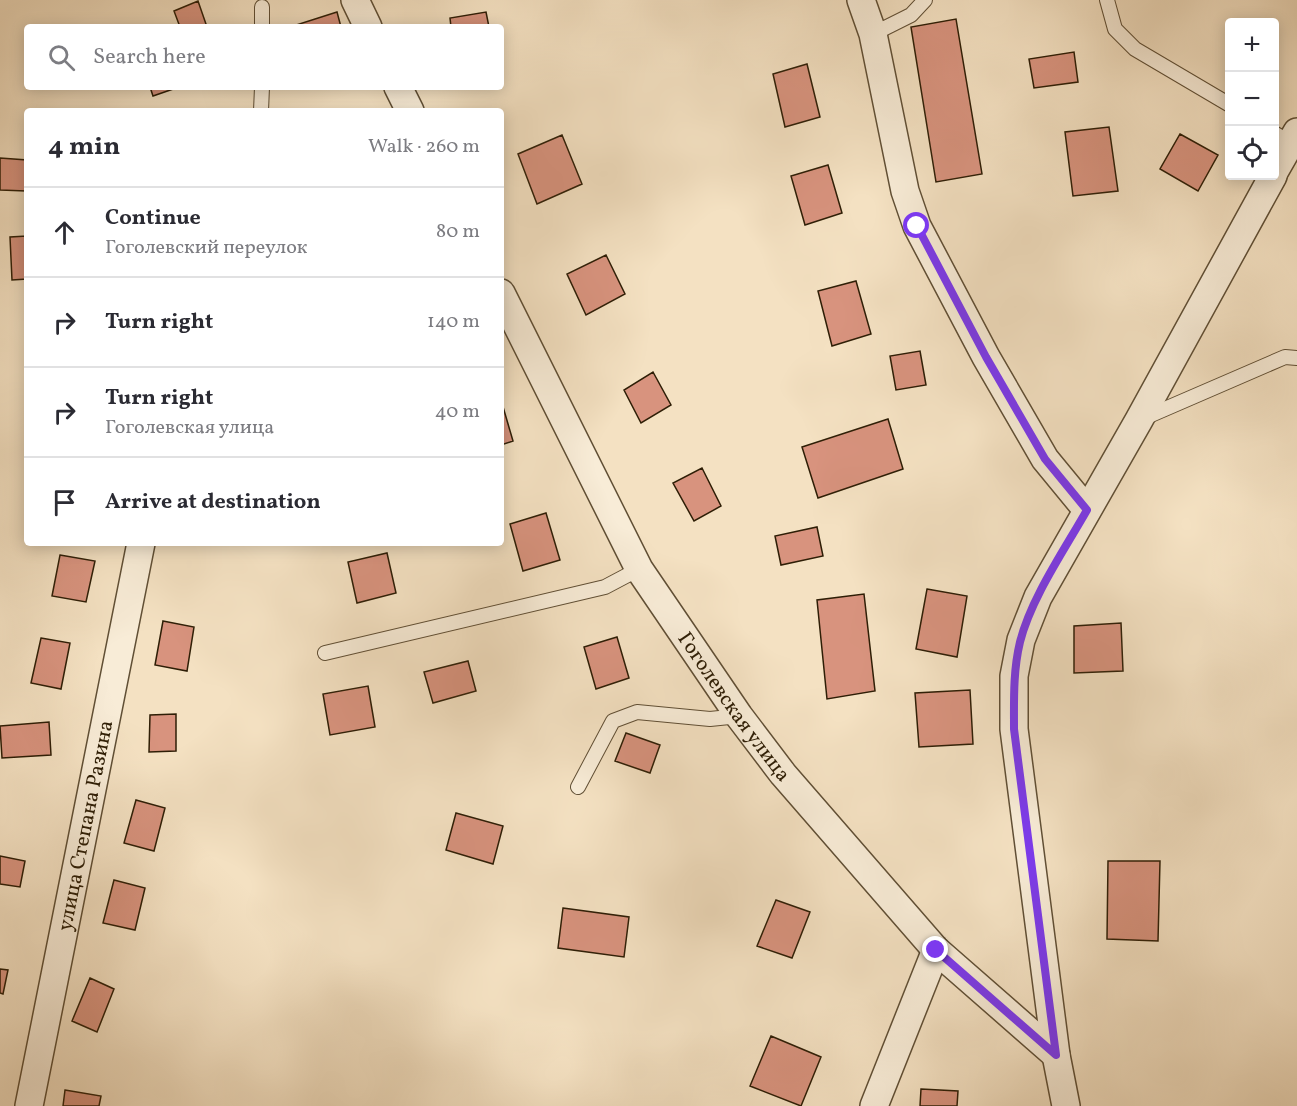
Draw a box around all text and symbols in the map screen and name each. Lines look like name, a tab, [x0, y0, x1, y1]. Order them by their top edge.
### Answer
map controls	[1225, 18, 1279, 180]
button: +	[1225, 18, 1279, 72]
search box	[24, 24, 504, 90]
icon: search	[45, 41, 78, 74]
text: Search here	[93, 42, 206, 73]
button: −	[1225, 72, 1279, 126]
button: locate	[1225, 126, 1279, 180]
text: 4 min	[48, 129, 120, 165]
text: Walk · 260 m	[368, 133, 480, 161]
text: Continue	[105, 203, 201, 234]
route start	[903, 212, 929, 238]
icon: ahead	[48, 216, 81, 249]
text: 80 m	[436, 218, 480, 246]
text: Гоголевский переулок	[105, 234, 307, 262]
icon: right	[48, 306, 81, 339]
text: Turn right	[105, 307, 213, 338]
text: 140 m	[427, 308, 480, 336]
text: Turn right	[105, 383, 213, 414]
icon: right	[48, 396, 81, 429]
text: 40 m	[435, 398, 480, 426]
text: Гоголевская улица	[105, 414, 274, 442]
icon: arrive	[48, 486, 81, 519]
text: Arrive at destination	[105, 487, 321, 518]
street label: Гоголевская улица	[670, 627, 797, 789]
street label: улица Степана Разина	[51, 718, 121, 934]
route end	[922, 936, 948, 962]

